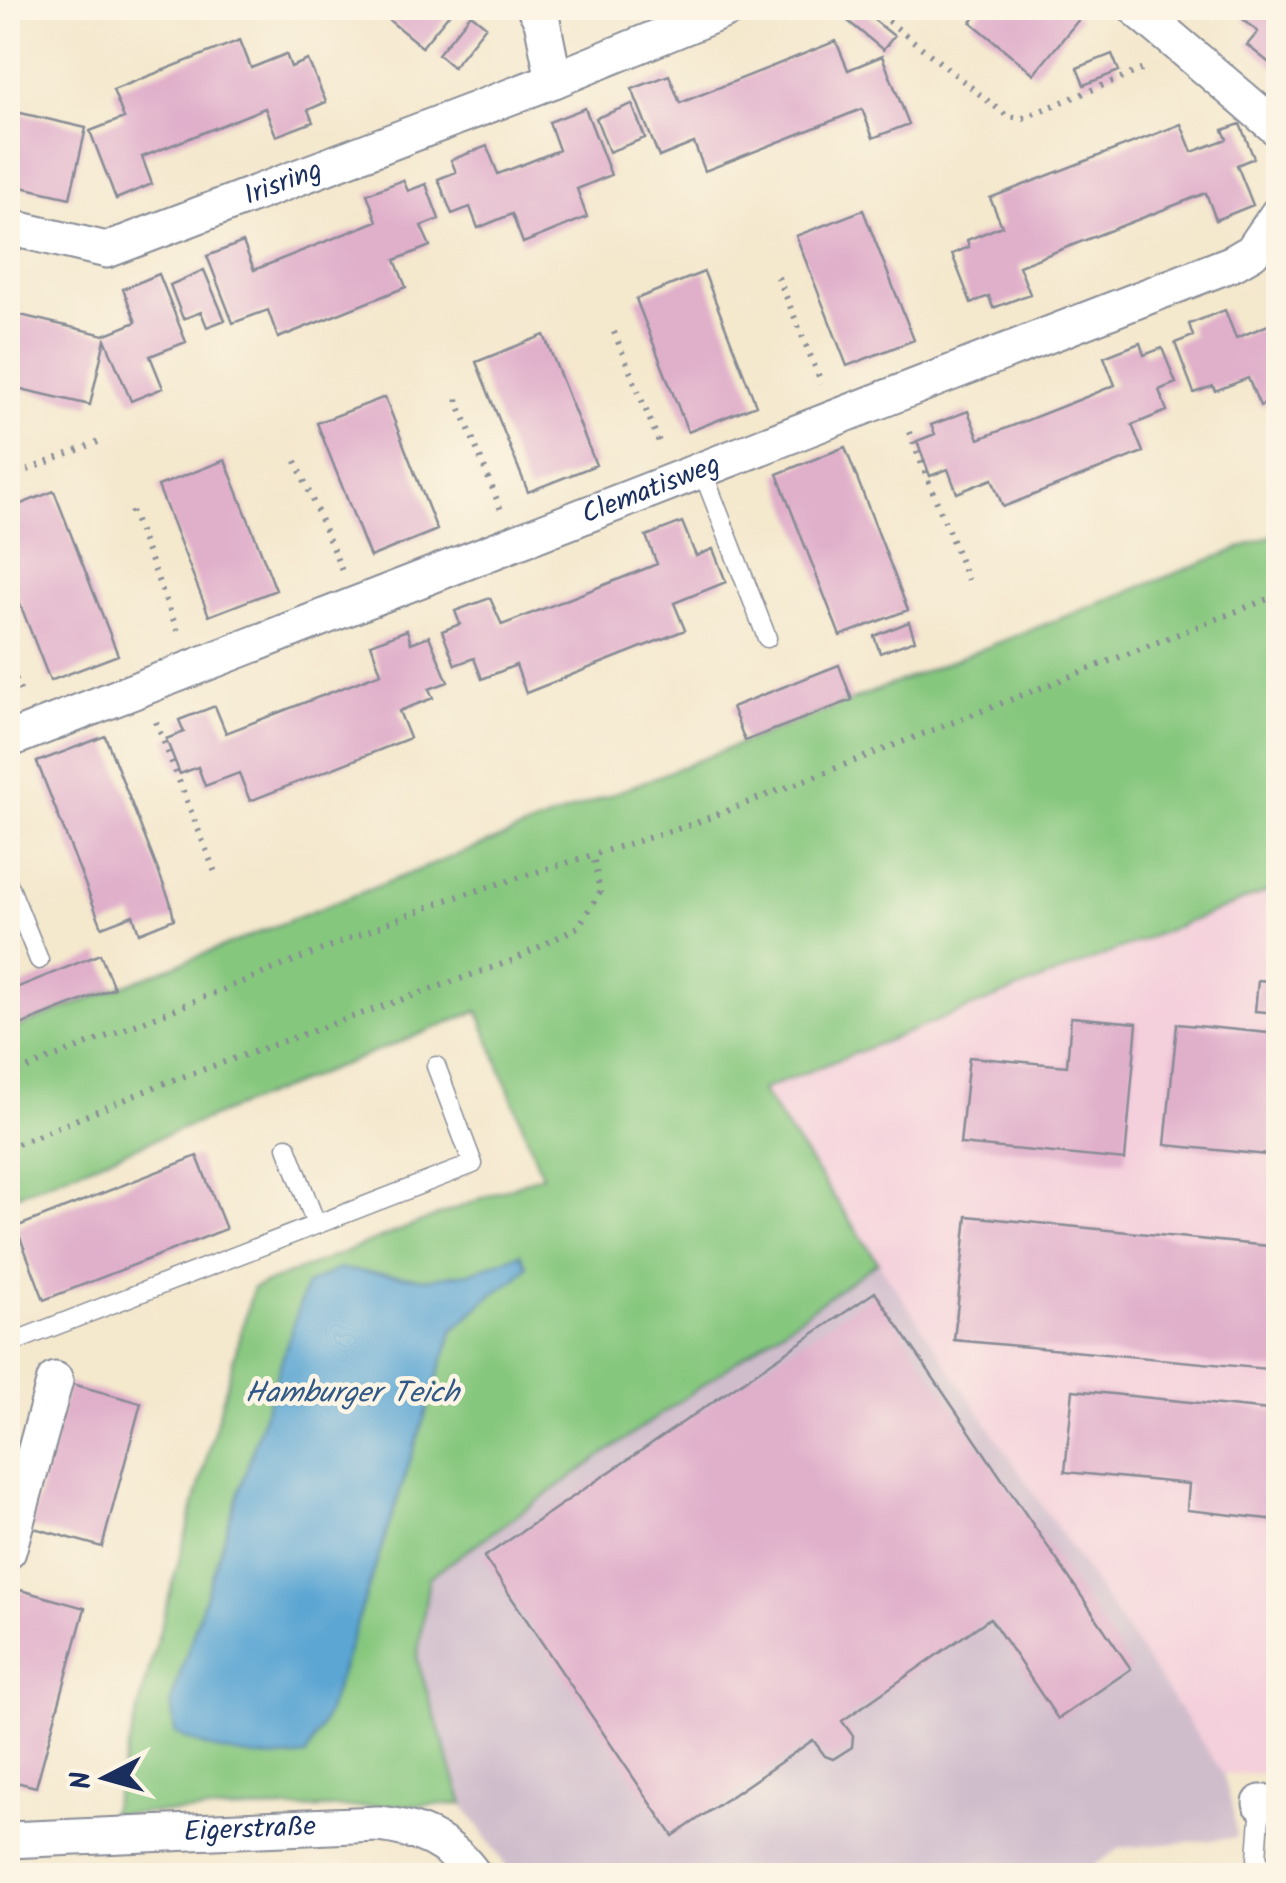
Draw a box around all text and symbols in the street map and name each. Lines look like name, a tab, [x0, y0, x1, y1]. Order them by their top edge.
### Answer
street label: Irisring	[237, 148, 329, 218]
street label: Clematisweg	[575, 442, 727, 537]
water label: Hamburger Teich	[245, 1370, 462, 1418]
north arrow	[55, 1728, 155, 1828]
text: N	[59, 1769, 106, 1791]
street label: Eigerstraße	[183, 1804, 317, 1855]

